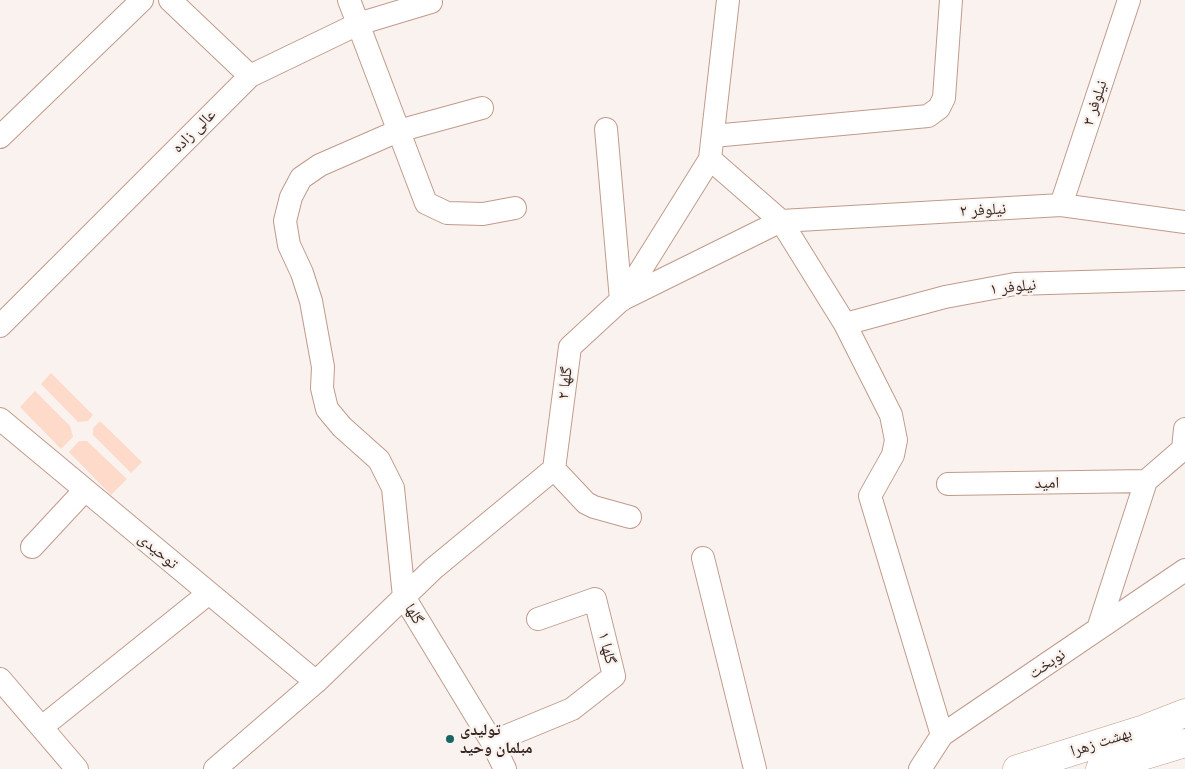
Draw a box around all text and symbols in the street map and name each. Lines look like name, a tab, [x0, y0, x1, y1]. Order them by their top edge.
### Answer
street label: نیلوفر ۳	[1079, 78, 1111, 128]
street label: عالی زاده	[168, 105, 220, 157]
street label: نیلوفر ۲	[959, 199, 1007, 221]
street label: نیلوفر ۱	[989, 275, 1037, 299]
street label: گلها ۲	[553, 366, 577, 400]
street label: امید	[1035, 473, 1059, 493]
street label: توحیدی	[134, 529, 182, 573]
street label: گلها	[400, 600, 428, 628]
street label: گلها ۱	[594, 630, 620, 666]
street label: نوبخت	[1025, 645, 1069, 683]
place label: تولیدی مبلمان وحید	[460, 720, 533, 758]
street label: بهشت زهرا	[1068, 723, 1134, 761]
marker: تولیدی مبلمان وحید	[444, 733, 456, 745]

